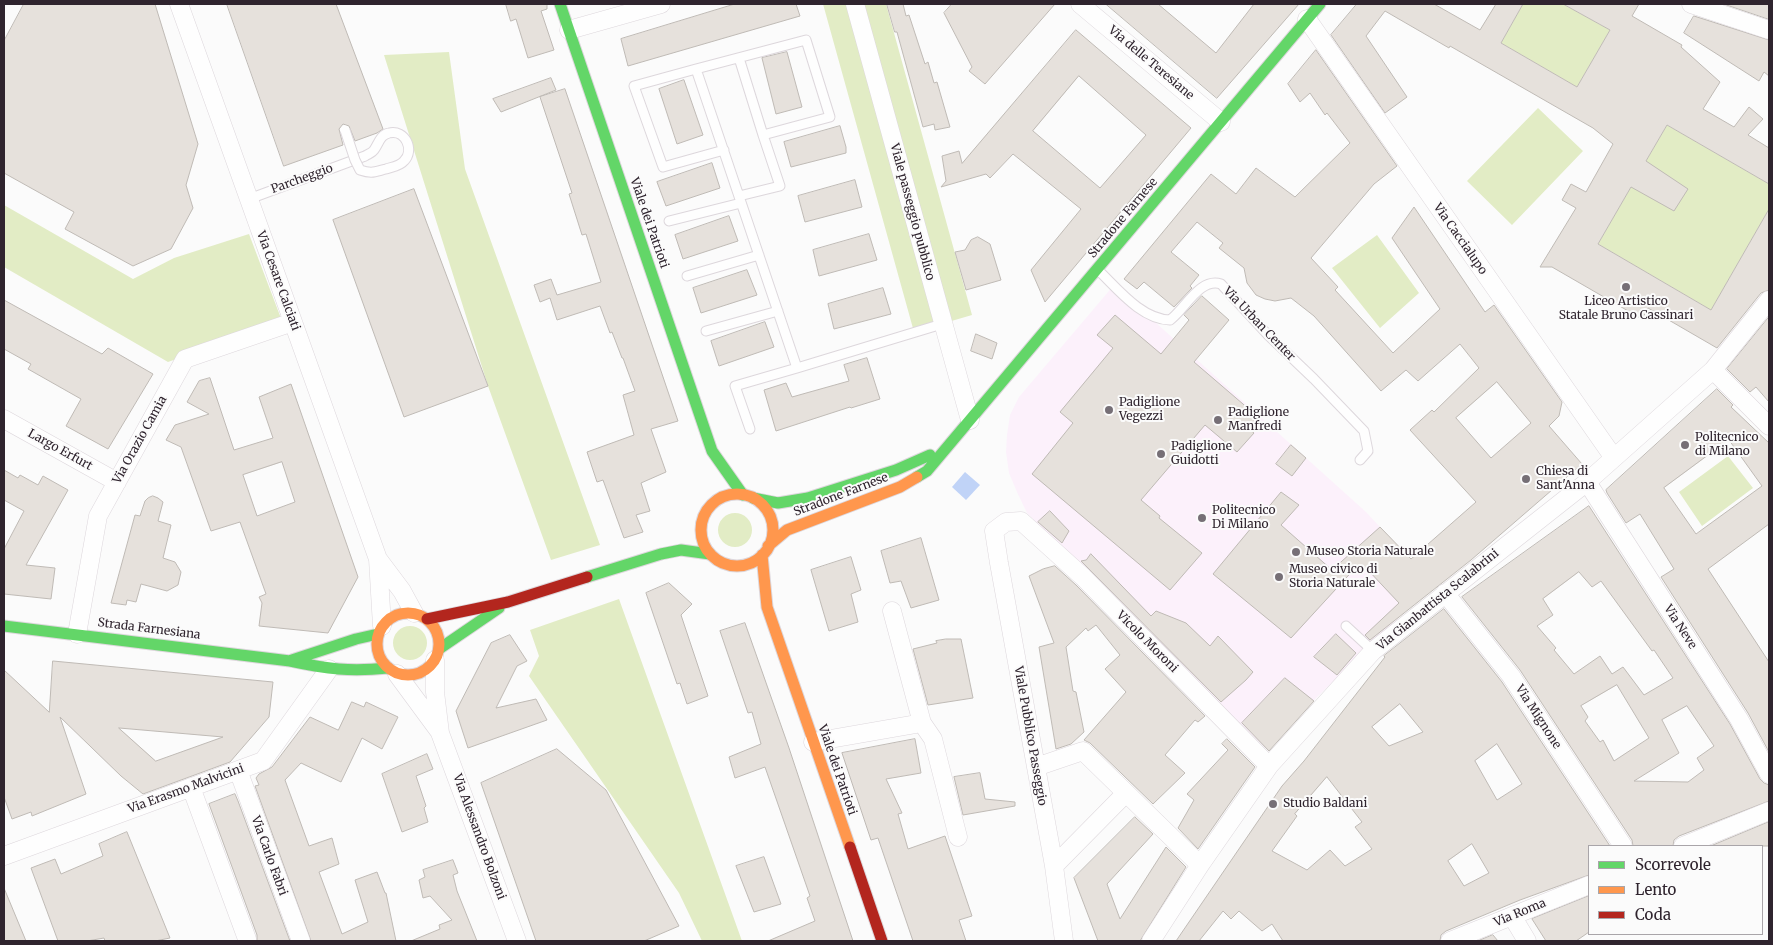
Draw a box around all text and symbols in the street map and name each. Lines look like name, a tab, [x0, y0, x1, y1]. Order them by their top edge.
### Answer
street label: Via delle Teresiane	[1105, 23, 1197, 103]
street label: Viale passeggio pubblico	[887, 142, 937, 282]
street label: Parcheggio	[269, 161, 335, 197]
street label: Stradone Farnese	[1085, 175, 1161, 261]
street label: Viale dei Patrioti	[627, 176, 671, 270]
street label: Via Caccialupo	[1430, 201, 1490, 277]
street label: Via Cesare Calciati	[253, 229, 303, 333]
marker: Liceo Artistico Statale Bruno Cassinari	[1620, 281, 1632, 293]
street label: Via Urban Center	[1220, 284, 1298, 364]
place label: Liceo Artistico Statale Bruno Cassinari	[1559, 295, 1693, 323]
street label: Via Orazio Camia	[110, 394, 170, 486]
place label: Padiglione Vegezzi	[1119, 396, 1180, 424]
marker: Padiglione Vegezzi	[1103, 404, 1115, 416]
place label: Padiglione Manfredi	[1228, 406, 1289, 434]
marker: Padiglione Manfredi	[1212, 414, 1224, 426]
street label: Largo Erfurt	[25, 426, 95, 474]
place label: Politecnico di Milano	[1695, 431, 1759, 459]
marker: Politecnico di Milano	[1679, 439, 1691, 451]
place label: Padiglione Guidotti	[1171, 440, 1232, 468]
marker: Padiglione Guidotti	[1155, 448, 1167, 460]
place label: Chiesa di Sant'Anna	[1536, 465, 1595, 493]
street label: Stradone Farnese	[792, 470, 890, 520]
marker: Chiesa di Sant'Anna	[1520, 473, 1532, 485]
place label: Politecnico Di Milano	[1212, 504, 1276, 532]
marker: Politecnico Di Milano	[1196, 512, 1208, 524]
place label: Museo Storia Naturale	[1306, 545, 1434, 559]
marker: Museo Storia Naturale	[1290, 546, 1302, 558]
street label: Via Gianbattista Scalabrini	[1374, 546, 1502, 654]
place label: Museo civico di Storia Naturale	[1289, 563, 1378, 591]
marker: Museo civico di Storia Naturale	[1273, 571, 1285, 583]
street label: Via Neve	[1660, 602, 1700, 652]
street label: Vicolo Moroni	[1113, 608, 1181, 676]
street label: Strada Farnesiana	[97, 616, 201, 642]
street label: Viale Pubblico Passeggio	[1011, 665, 1049, 807]
street label: Via Mignone	[1512, 682, 1564, 752]
street label: Viale dei Patrioti	[815, 723, 859, 817]
street label: Via Erasmo Malvicini	[126, 761, 246, 817]
street label: Via Alessandro Bolzoni	[450, 772, 508, 902]
place label: Studio Baldani	[1283, 797, 1367, 811]
marker: Studio Baldani	[1267, 798, 1279, 810]
street label: Via Carlo Fabri	[248, 814, 290, 898]
legend	[1588, 845, 1763, 935]
text: Scorrevole	[1635, 855, 1711, 874]
text: Lento	[1635, 880, 1676, 899]
street label: Via Roma	[1492, 896, 1548, 930]
text: Coda	[1635, 905, 1671, 924]

